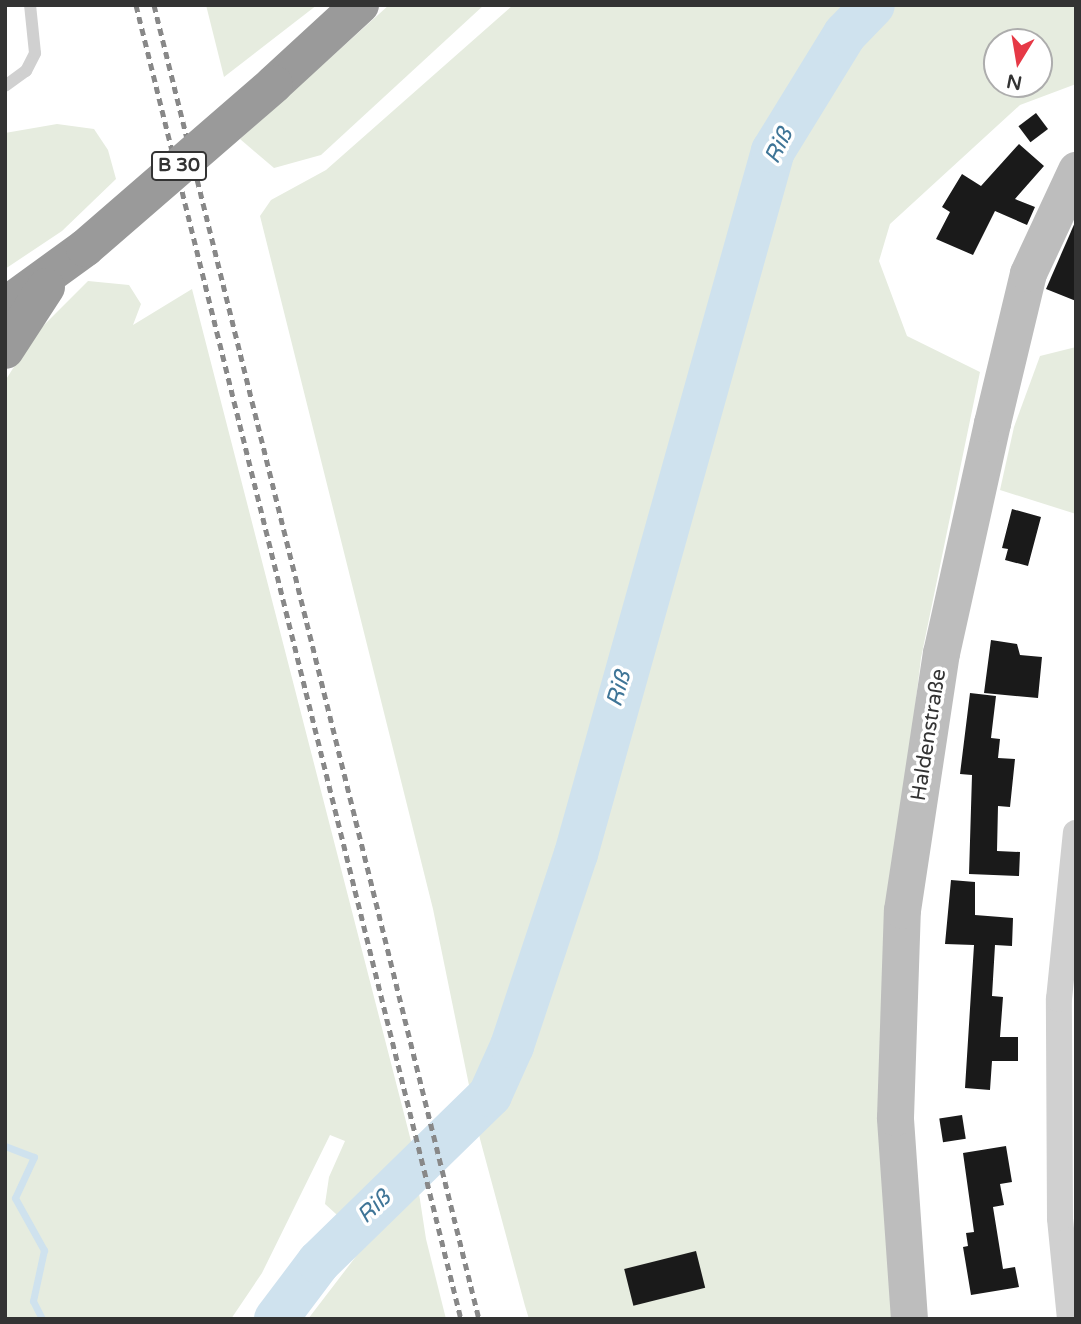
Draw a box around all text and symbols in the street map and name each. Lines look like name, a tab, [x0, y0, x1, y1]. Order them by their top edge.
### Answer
north arrow	[983, 28, 1053, 98]
text: N	[1005, 69, 1024, 94]
water label: Riß	[759, 124, 799, 168]
road number: B 30	[151, 150, 207, 182]
street label: Haldenstraße	[906, 667, 952, 803]
water label: Riß	[601, 668, 637, 710]
water label: Riß	[351, 1185, 397, 1229]

